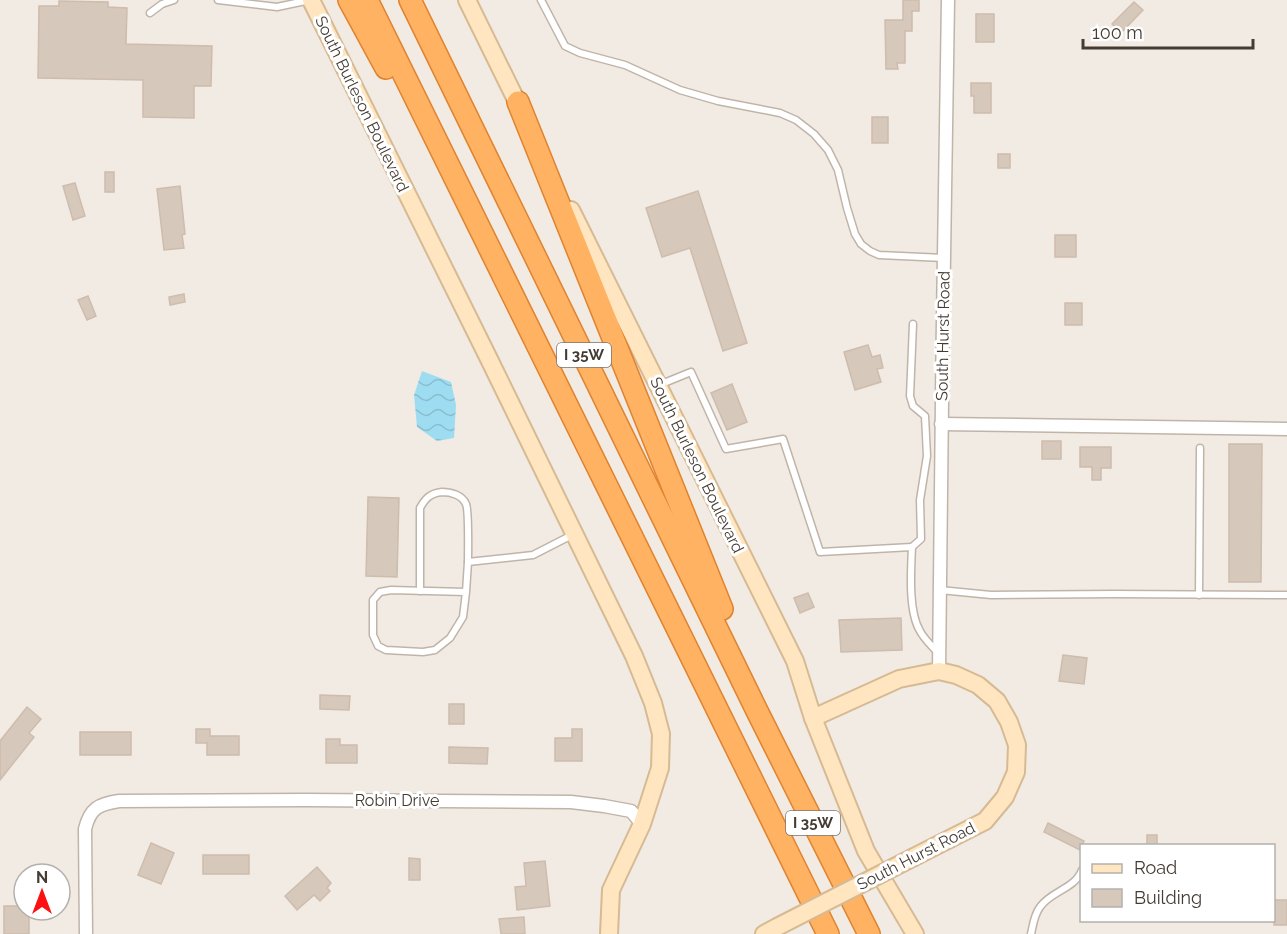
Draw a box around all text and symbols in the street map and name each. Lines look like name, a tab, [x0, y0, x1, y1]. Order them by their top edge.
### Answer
scale bar	[1083, 12, 1252, 50]
street label: South Burleson Boulevard	[311, 13, 413, 195]
text: 100 m	[1092, 22, 1143, 43]
street label: South Hurst Road	[932, 271, 954, 401]
road number: I 35W	[557, 343, 611, 367]
street label: South Burleson Boulevard	[646, 374, 748, 556]
street label: Robin Drive	[355, 791, 439, 810]
road number: I 35W	[786, 811, 840, 835]
street label: South Hurst Road	[854, 818, 978, 894]
legend	[1080, 844, 1275, 922]
text: Road	[1134, 857, 1177, 878]
north arrow	[12, 862, 72, 922]
text: N	[36, 868, 48, 887]
text: Building	[1134, 887, 1202, 908]

